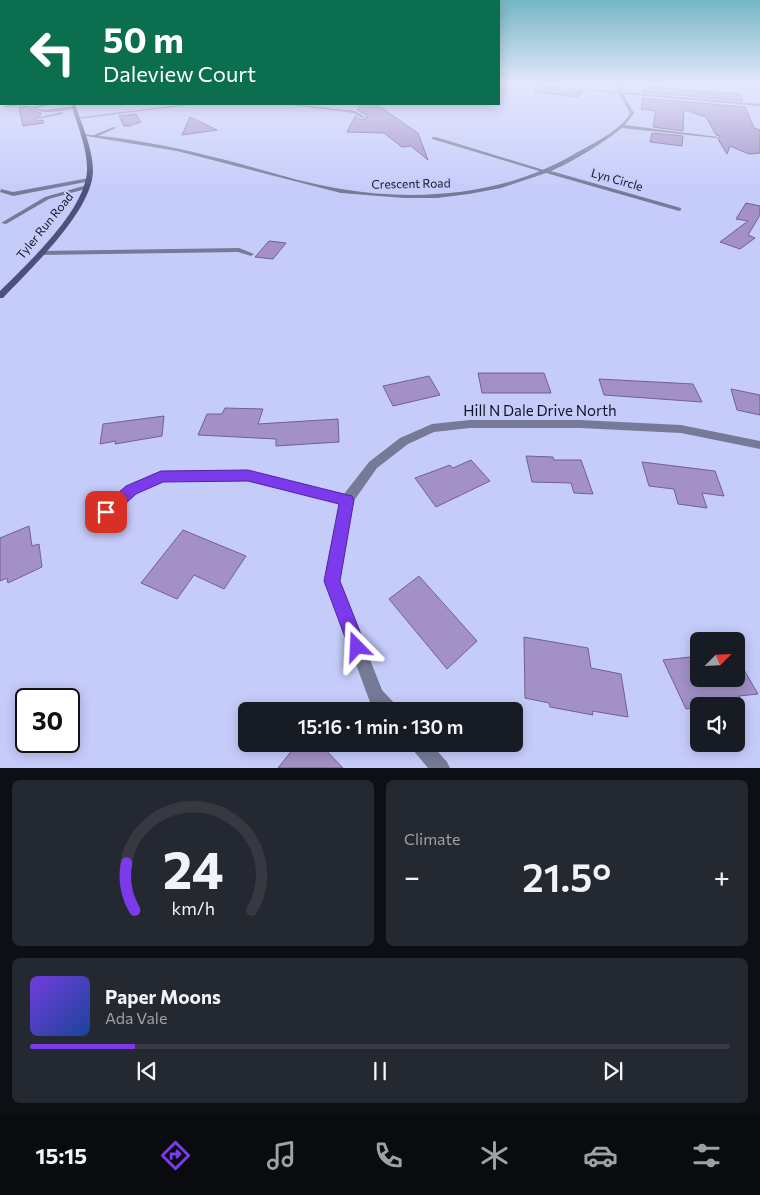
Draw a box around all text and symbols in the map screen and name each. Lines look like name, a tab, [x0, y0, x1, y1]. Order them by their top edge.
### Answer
text: 50 m	[103, 17, 184, 60]
icon: left	[20, 20, 85, 85]
text: Daleview Court	[103, 60, 256, 87]
street label: Lyn Circle	[590, 165, 645, 193]
street label: Crescent Road	[371, 175, 451, 191]
street label: Tyler Run Road	[13, 189, 75, 261]
street label: Hill N Dale Drive North	[463, 401, 617, 419]
pin	[85, 491, 127, 533]
icon: arrive	[92, 498, 120, 526]
position arrow	[330, 620, 382, 672]
north arrow	[690, 632, 745, 688]
map controls	[690, 632, 745, 752]
speed limit sign: 30	[15, 688, 80, 753]
button: sound	[690, 697, 745, 752]
text: 15:16 · 1 min · 130 m	[298, 715, 463, 738]
text: Climate	[404, 829, 460, 848]
text: 24	[163, 836, 223, 900]
text: 21.5°	[522, 853, 611, 900]
text: −	[404, 859, 420, 893]
text: +	[714, 859, 730, 893]
text: km/h	[171, 897, 215, 919]
text: Paper Moons	[105, 985, 221, 1008]
text: Ada Vale	[105, 1008, 167, 1027]
icon: previous	[133, 1057, 161, 1085]
icon: pause	[366, 1057, 394, 1085]
icon: next	[599, 1057, 627, 1085]
icon: directions	[158, 1138, 193, 1173]
icon: music	[264, 1138, 299, 1173]
icon: phone	[371, 1138, 406, 1173]
icon: climate	[477, 1138, 512, 1173]
icon: car	[583, 1138, 618, 1173]
icon: filters	[689, 1138, 724, 1173]
text: 15:15	[36, 1142, 87, 1169]

